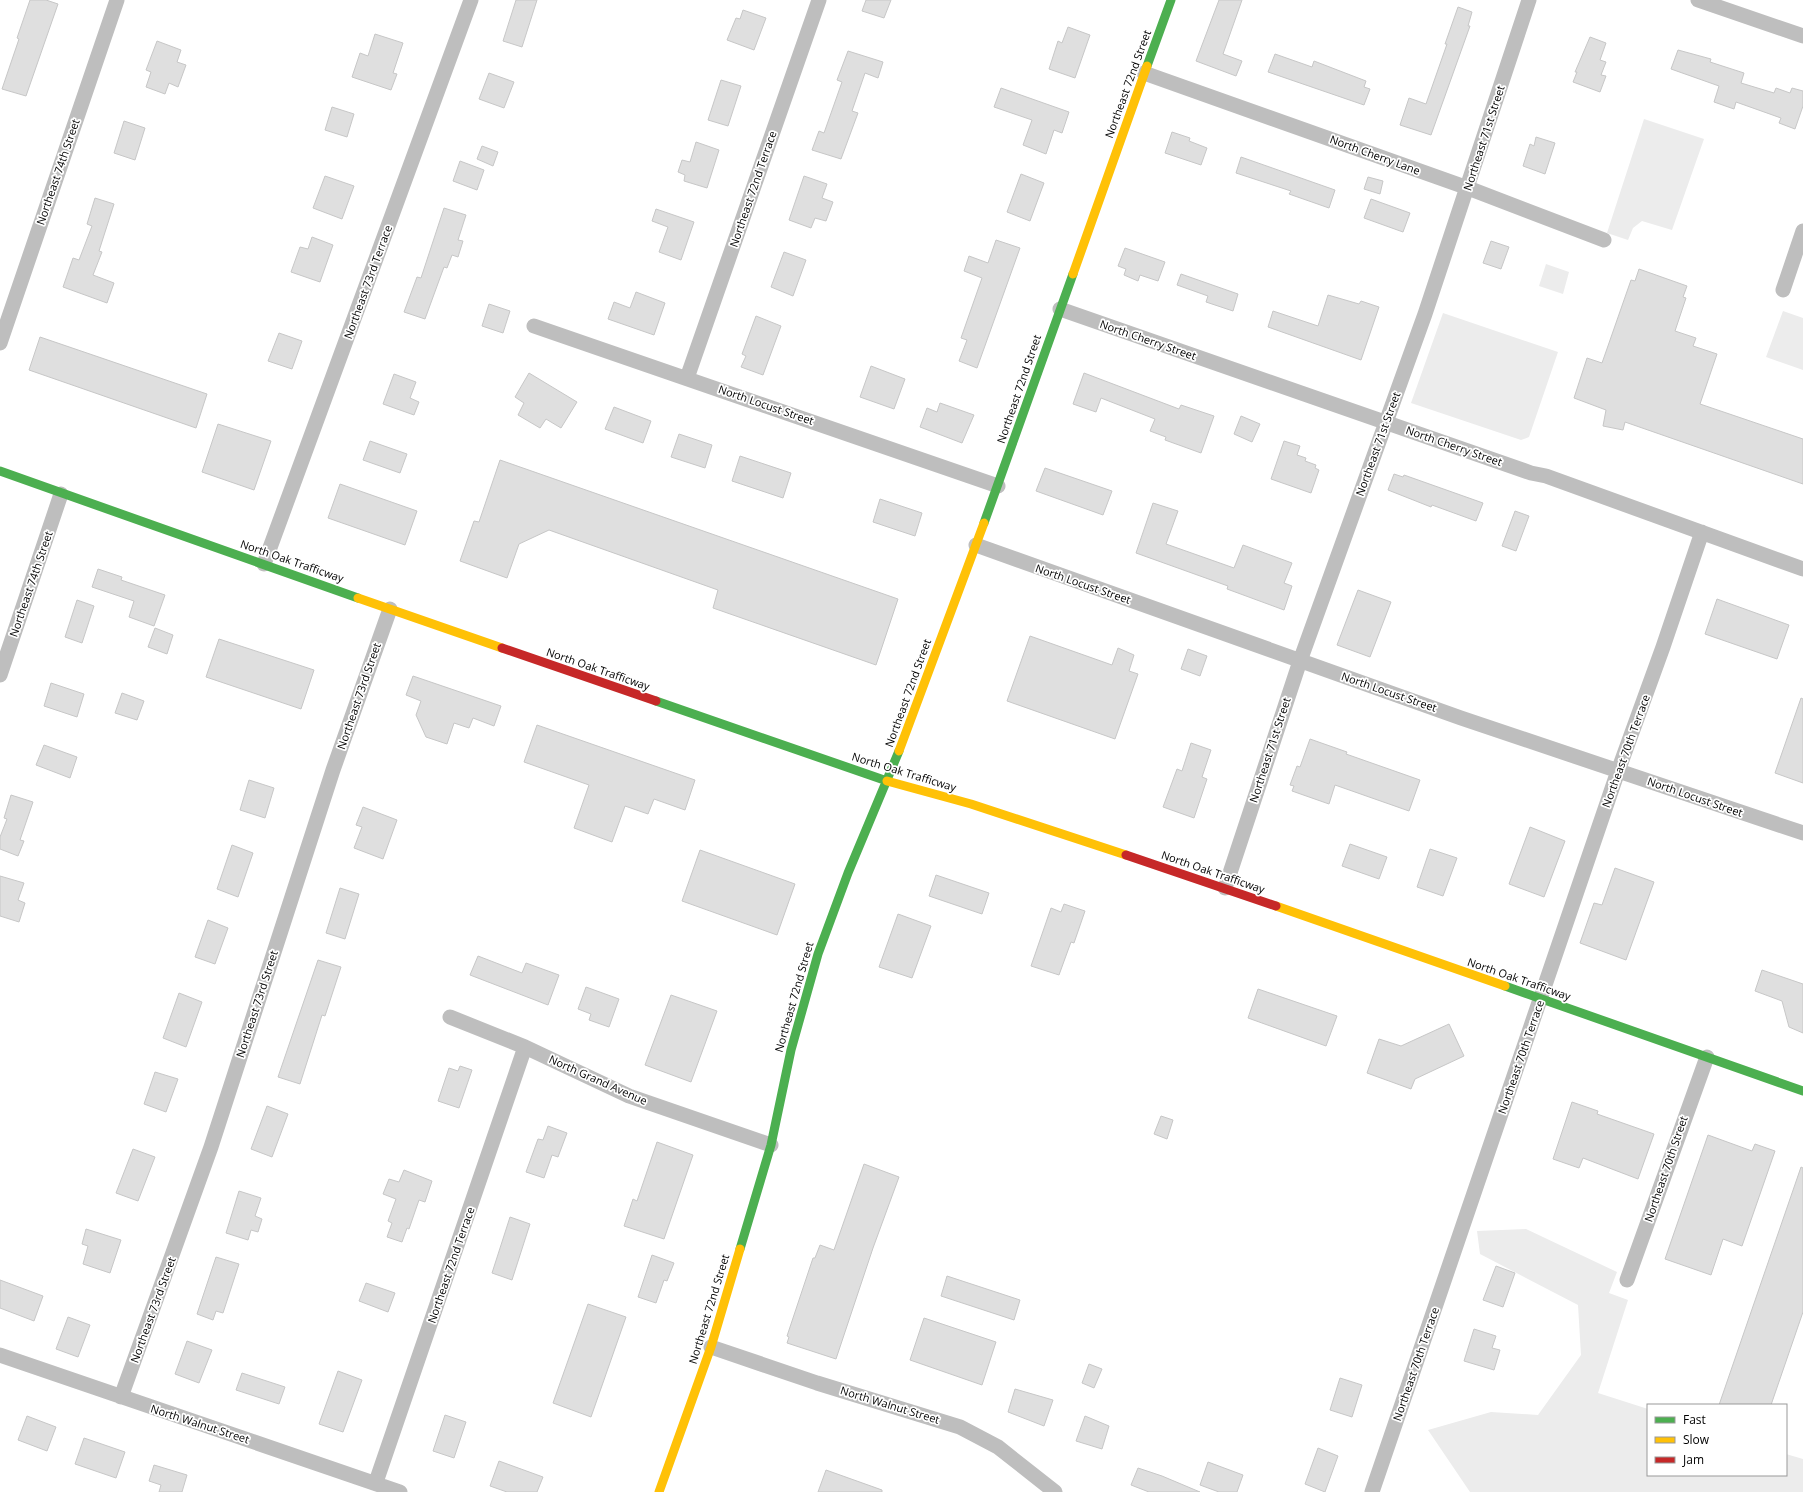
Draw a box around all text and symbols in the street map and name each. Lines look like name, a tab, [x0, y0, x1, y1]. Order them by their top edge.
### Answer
street label: Northeast 72nd Street	[1101, 28, 1154, 140]
street label: Northeast 71st Street	[1459, 83, 1508, 192]
street label: Northeast 74th Street	[32, 117, 83, 227]
street label: Northeast 72nd Terrace	[726, 129, 779, 249]
street label: North Cherry Lane	[1328, 131, 1422, 178]
street label: Northeast 73rd Terrace	[340, 223, 395, 341]
street label: North Cherry Street	[1098, 316, 1198, 363]
street label: Northeast 72nd Street	[993, 332, 1044, 445]
street label: North Locust Street	[716, 381, 816, 428]
street label: Northeast 71st Street	[1352, 390, 1403, 498]
street label: North Cherry Street	[1404, 422, 1504, 469]
street label: Northeast 74th Street	[5, 529, 56, 639]
street label: North Oak Trafficway	[238, 536, 346, 585]
street label: North Locust Street	[1033, 560, 1133, 607]
street label: Northeast 72nd Street	[881, 637, 934, 749]
street label: Northeast 73rd Street	[333, 640, 384, 751]
street label: North Oak Trafficway	[544, 644, 652, 693]
street label: North Locust Street	[1339, 668, 1439, 715]
street label: Northeast 70th Terrace	[1598, 692, 1653, 809]
street label: Northeast 71st Street	[1245, 695, 1294, 804]
street label: North Oak Trafficway	[850, 748, 959, 795]
street label: North Locust Street	[1645, 773, 1745, 820]
street label: North Oak Trafficway	[1159, 847, 1267, 896]
street label: Northeast 72nd Street	[771, 940, 816, 1054]
street label: Northeast 73rd Street	[232, 948, 281, 1059]
street label: North Oak Trafficway	[1465, 954, 1573, 1003]
street label: Northeast 70th Terrace	[1494, 998, 1547, 1116]
street label: North Grand Avenue	[547, 1051, 650, 1108]
street label: Northeast 70th Street	[1640, 1114, 1691, 1224]
street label: Northeast 72nd Terrace	[424, 1205, 477, 1325]
street label: Northeast 72nd Street	[685, 1252, 732, 1366]
street label: Northeast 73rd Street	[126, 1255, 179, 1365]
street label: Northeast 70th Terrace	[1389, 1305, 1442, 1423]
street label: North Walnut Street	[839, 1382, 942, 1427]
street label: North Walnut Street	[149, 1400, 252, 1447]
legend	[1647, 1404, 1787, 1476]
text: Fast	[1683, 1411, 1706, 1428]
text: Slow	[1683, 1431, 1710, 1448]
text: Jam	[1682, 1451, 1704, 1468]

